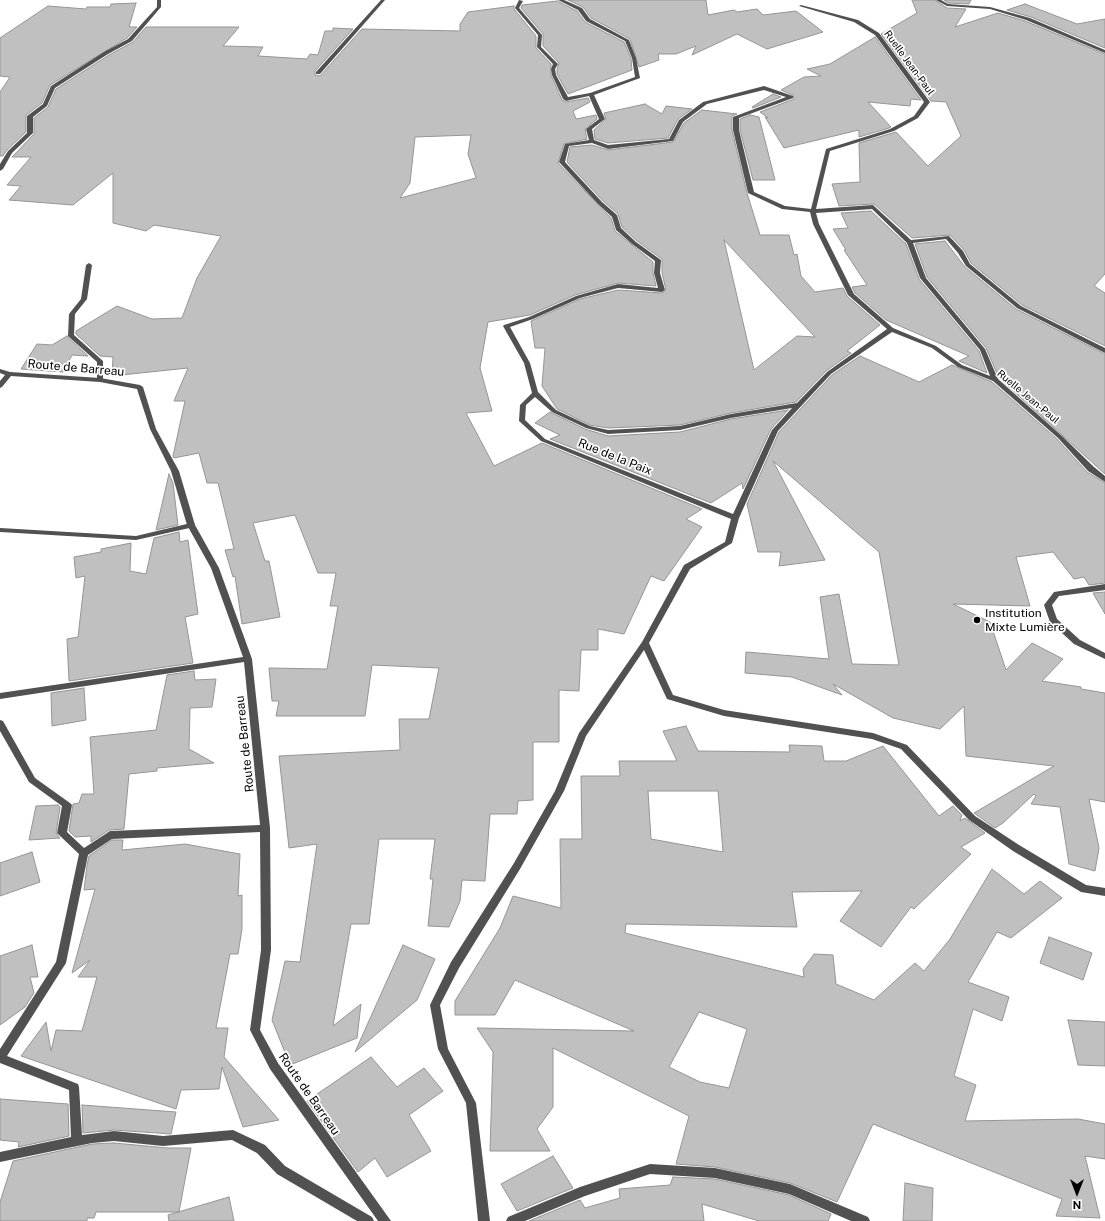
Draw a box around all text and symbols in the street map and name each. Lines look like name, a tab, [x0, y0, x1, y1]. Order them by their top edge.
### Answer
street label: Ruelle Jean-Paul	[881, 28, 937, 98]
street label: Route de Barreau	[27, 357, 125, 379]
street label: Ruelle Jean-Paul	[995, 368, 1061, 426]
street label: Rue de la Paix	[576, 436, 654, 478]
place label: Institution Mixte Lumière	[985, 606, 1065, 634]
marker: Institution Mixte Lumière	[972, 615, 982, 625]
street label: Route de Barreau	[233, 695, 257, 793]
street label: Route de Barreau	[275, 1050, 343, 1138]
north arrow	[1057, 1173, 1097, 1213]
text: N	[1073, 1199, 1081, 1211]

